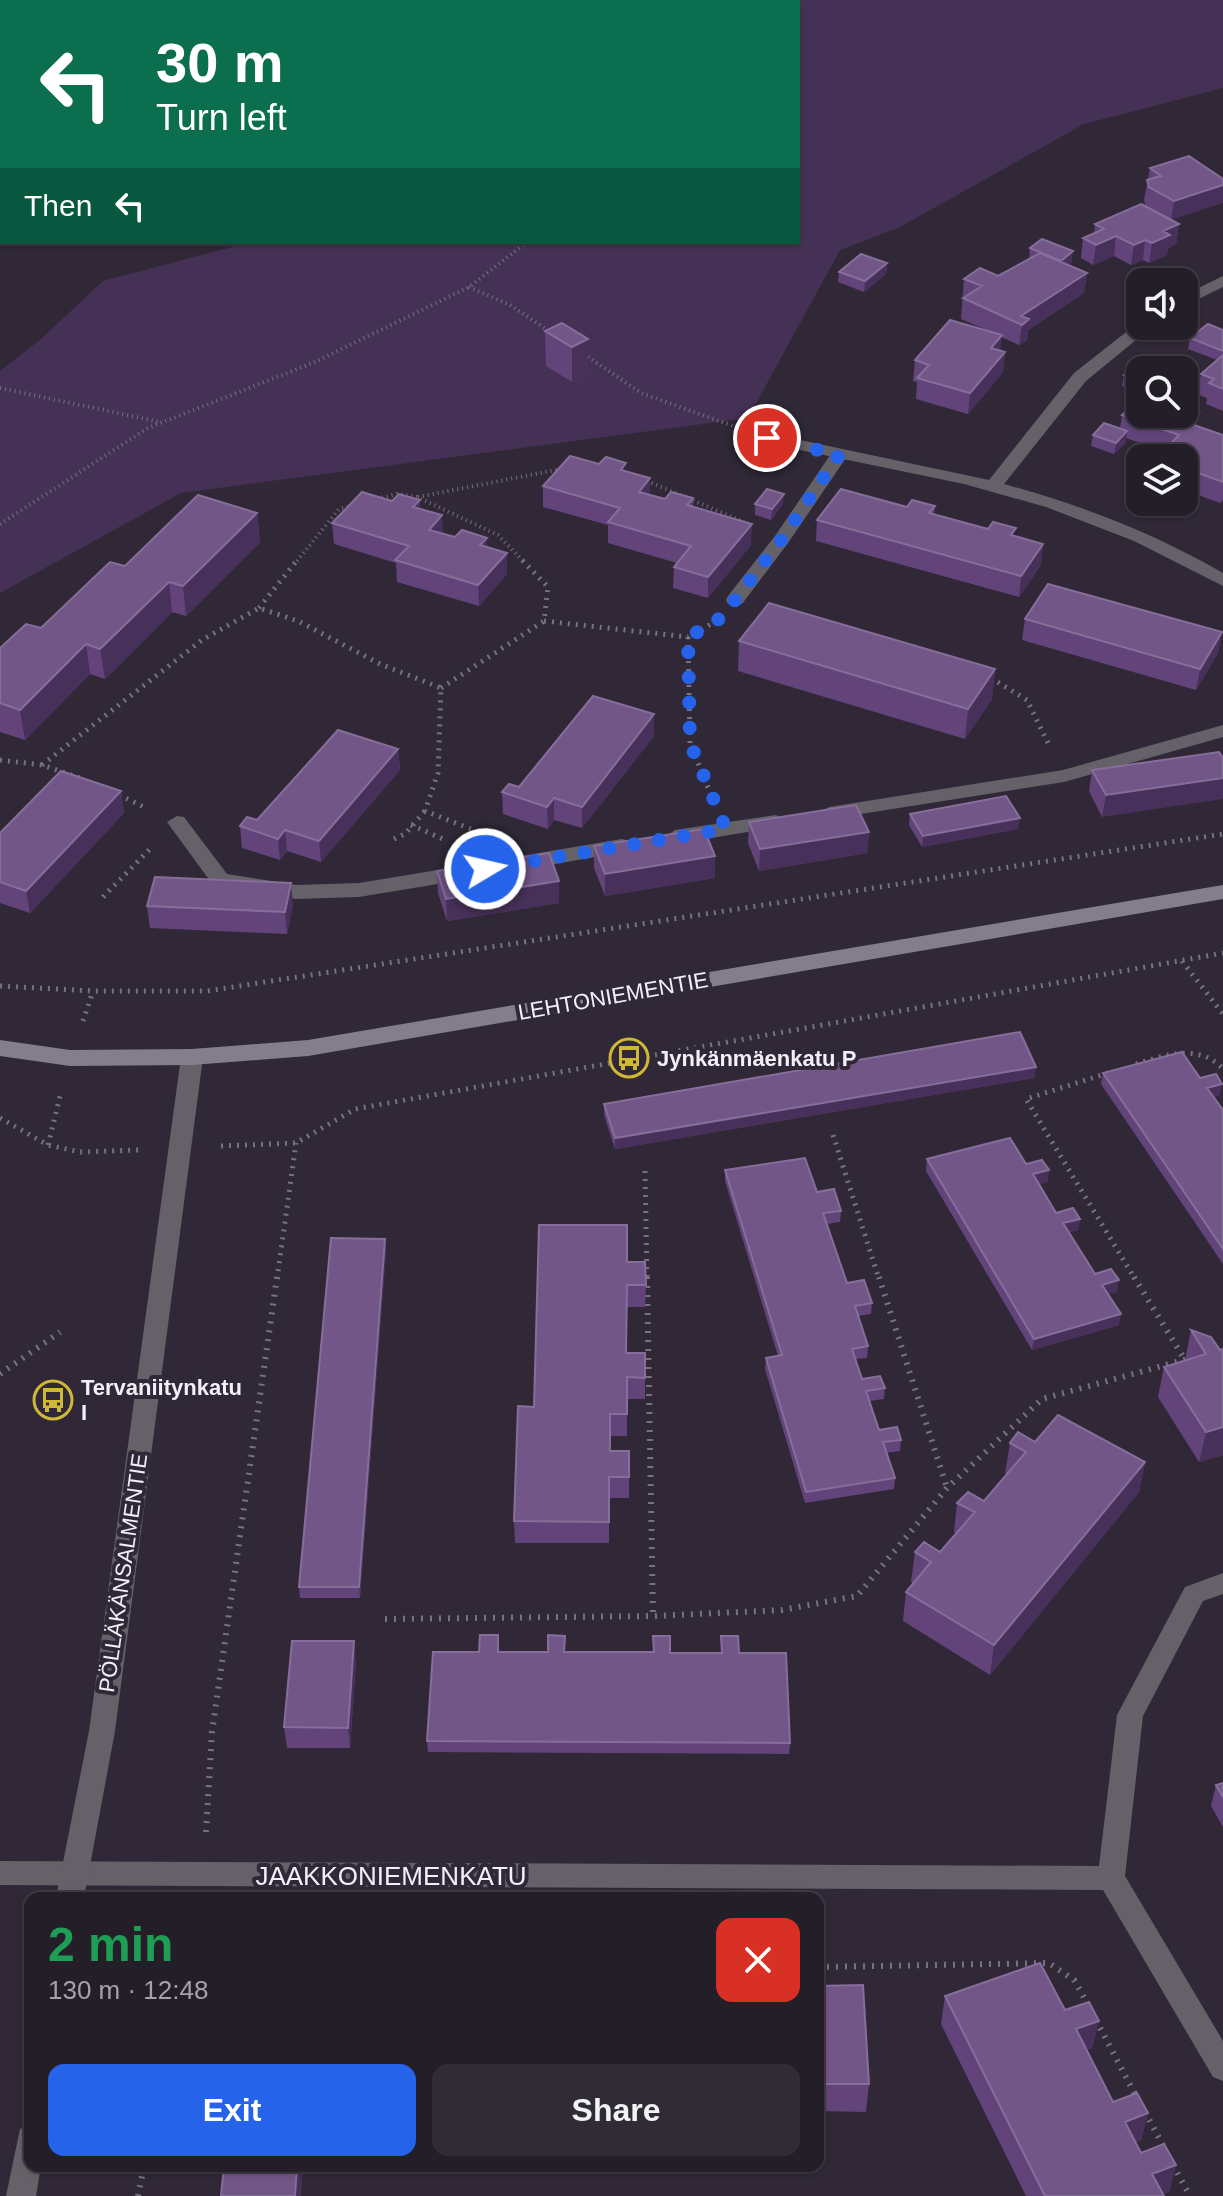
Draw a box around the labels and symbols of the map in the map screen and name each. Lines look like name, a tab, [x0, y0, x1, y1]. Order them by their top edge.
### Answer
pin	[733, 404, 801, 472]
position arrow	[443, 827, 527, 911]
street label: LEHTONIEMENTIE	[516, 967, 710, 1025]
bus stop icon: Jynkänmäenkatu P	[608, 1037, 650, 1079]
place label: Jynkänmäenkatu P	[657, 1046, 856, 1071]
place label: Tervaniitynkatu I	[81, 1375, 242, 1425]
bus stop icon: Tervaniitynkatu I	[32, 1379, 74, 1421]
street label: PÖLLÄKÄNSALMENTIE	[94, 1452, 152, 1694]
street label: JAAKKONIEMENKATU	[255, 1861, 527, 1891]

